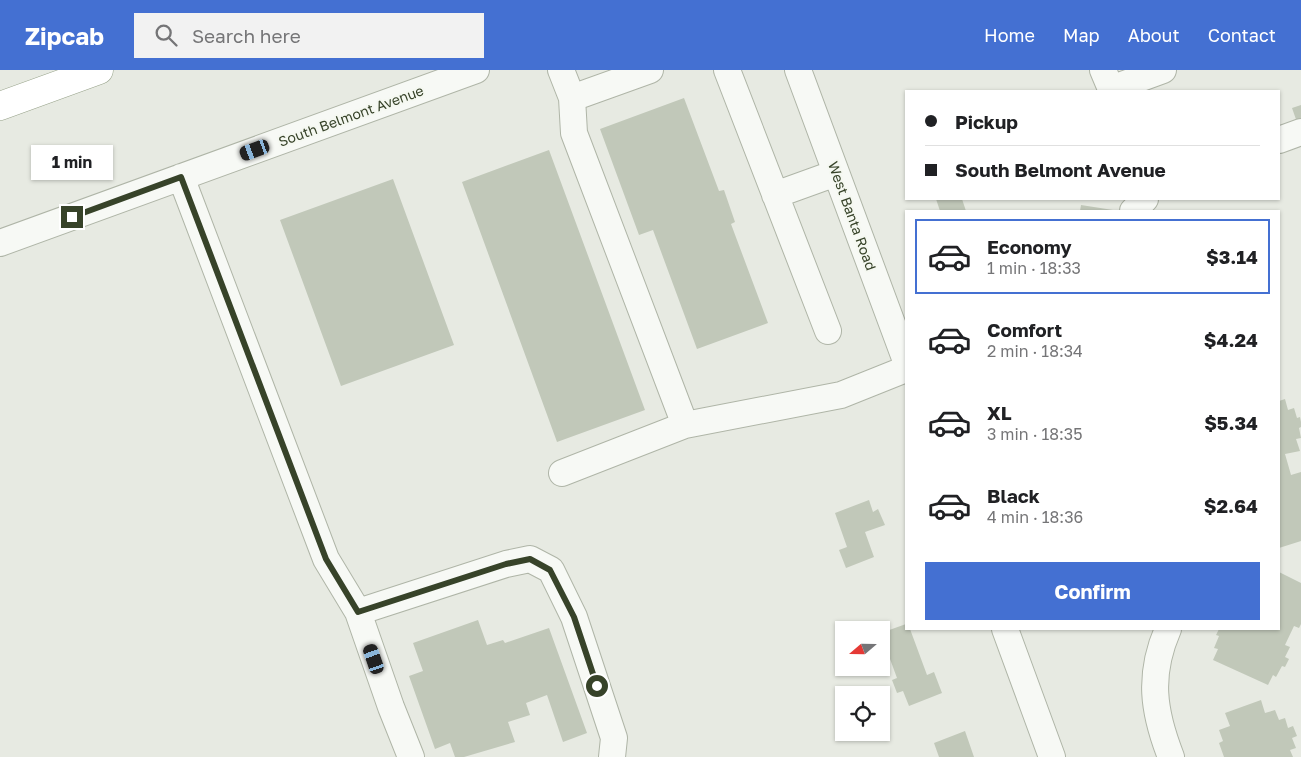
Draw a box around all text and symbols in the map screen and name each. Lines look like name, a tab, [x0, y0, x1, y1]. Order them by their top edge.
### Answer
search box	[134, 13, 484, 58]
text: Zipcab	[25, 21, 104, 50]
icon: search	[152, 21, 180, 49]
text: Search here	[192, 24, 301, 47]
text: Home	[984, 24, 1035, 46]
text: Map	[1063, 24, 1100, 46]
text: About	[1128, 24, 1180, 46]
text: Contact	[1208, 24, 1276, 46]
street label: South Belmont Avenue	[276, 81, 426, 150]
text: Pickup	[955, 110, 1018, 133]
car	[238, 138, 271, 162]
callout: 1 min	[31, 144, 113, 180]
text: 1 min	[52, 152, 92, 172]
text: South Belmont Avenue	[955, 158, 1166, 181]
street label: West Banta Road	[825, 159, 880, 273]
route end	[61, 206, 83, 228]
icon: car	[927, 234, 972, 279]
text: Economy	[987, 235, 1072, 258]
text: $3.14	[1206, 245, 1258, 268]
text: 1 min · 18:33	[987, 258, 1081, 278]
icon: car	[927, 317, 972, 362]
text: Comfort	[987, 318, 1062, 341]
text: $4.24	[1204, 328, 1258, 351]
text: 2 min · 18:34	[987, 341, 1083, 361]
icon: car	[927, 400, 972, 445]
text: XL	[987, 401, 1012, 424]
text: $5.34	[1204, 411, 1258, 434]
text: 3 min · 18:35	[987, 424, 1082, 444]
icon: car	[927, 483, 972, 528]
text: Black	[987, 484, 1040, 507]
text: $2.64	[1204, 494, 1258, 517]
text: 4 min · 18:36	[987, 507, 1083, 527]
button: Confirm	[925, 562, 1260, 620]
north arrow	[835, 621, 890, 676]
map controls	[835, 621, 890, 741]
car	[362, 642, 385, 676]
route start	[586, 675, 608, 697]
button: locate	[835, 686, 890, 741]

